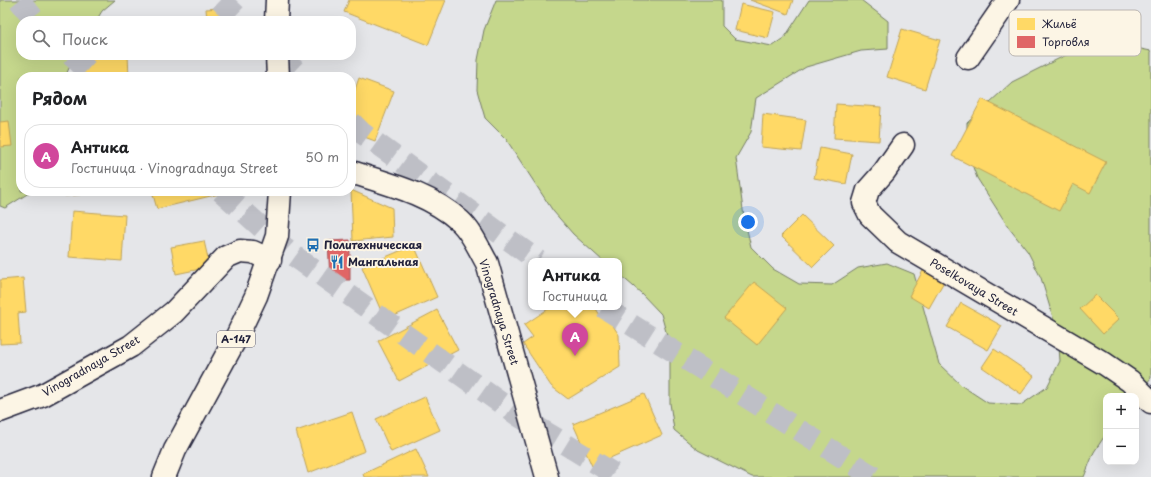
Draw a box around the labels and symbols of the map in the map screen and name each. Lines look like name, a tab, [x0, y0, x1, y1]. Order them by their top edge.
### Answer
legend	[1009, 10, 1141, 56]
text: Жильё	[1041, 15, 1077, 32]
text: Торговля	[1042, 33, 1090, 50]
your location	[738, 212, 758, 232]
place label: Политехническая	[324, 236, 422, 253]
bus stop icon: Политехническая	[305, 237, 321, 253]
place label: Мангальная	[348, 253, 418, 270]
restaurant icon: Мангальная	[329, 254, 345, 270]
street label: Poselkovaya Street	[927, 254, 1022, 320]
street label: Vinogradnaya Street	[475, 257, 524, 367]
pin: A	[562, 323, 588, 356]
street label: Vinogradnaya Street	[39, 330, 143, 400]
road number: А-147	[217, 331, 255, 347]

